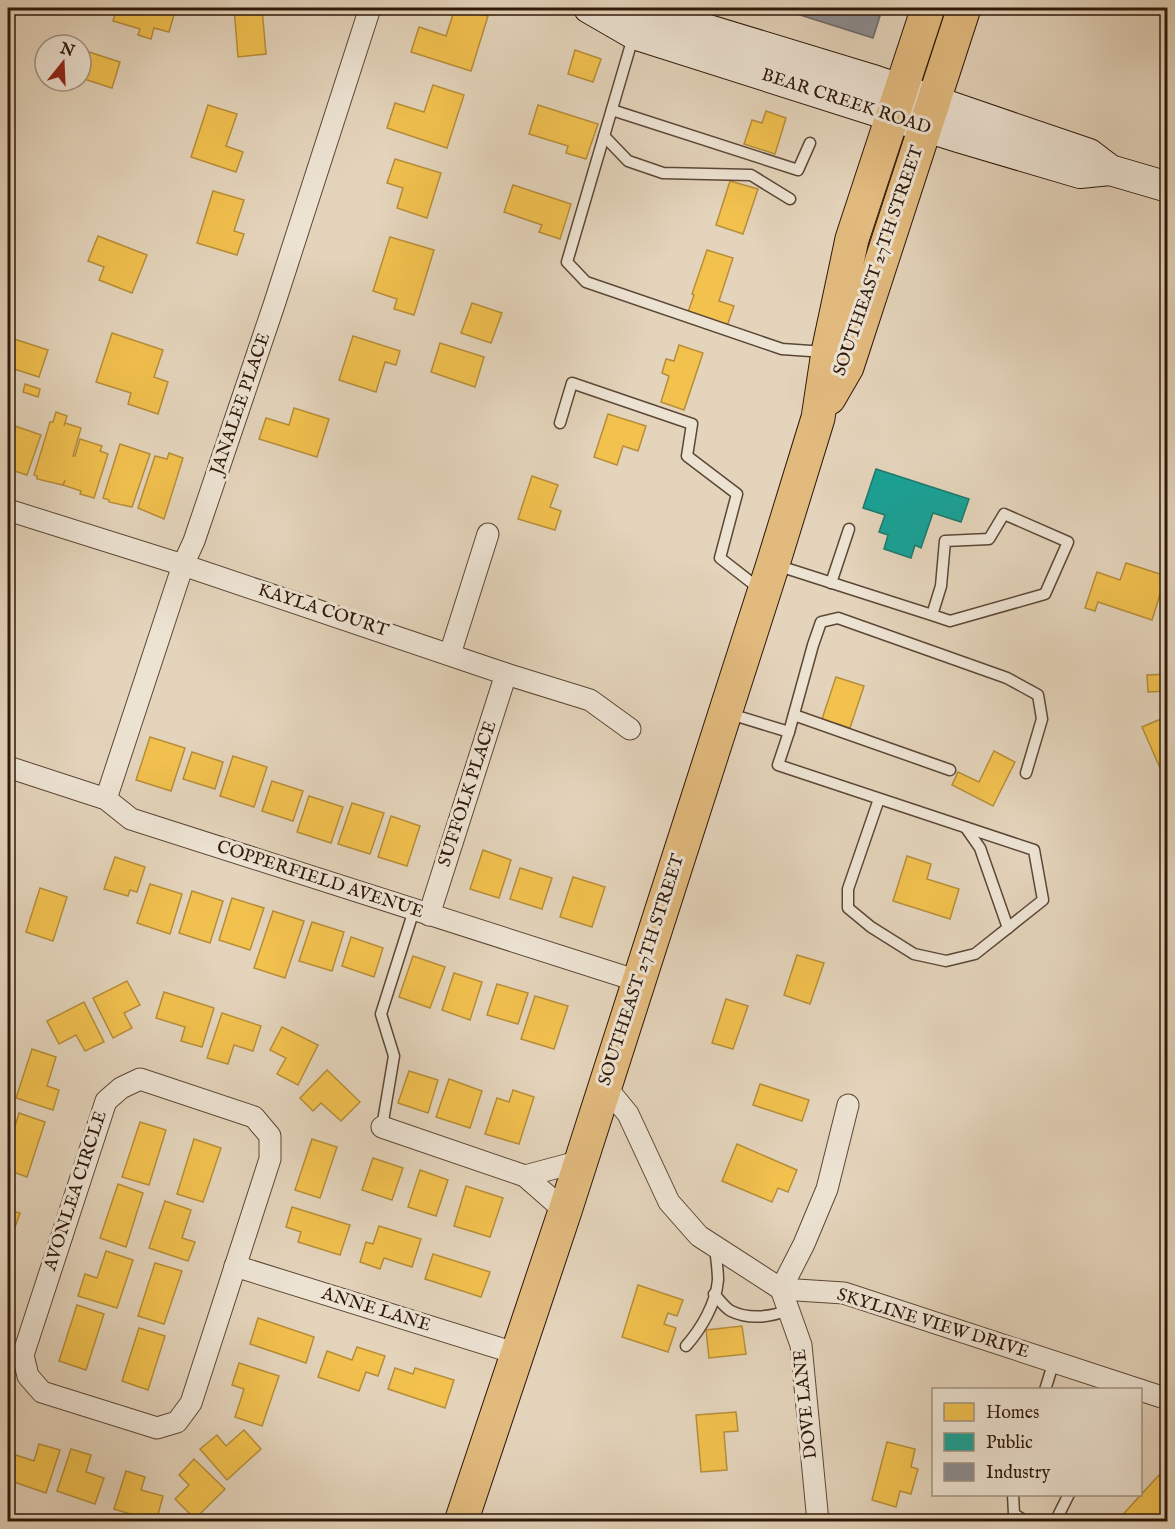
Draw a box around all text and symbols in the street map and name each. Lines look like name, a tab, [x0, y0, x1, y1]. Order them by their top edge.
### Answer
north arrow	[33, 33, 93, 93]
text: N	[56, 39, 77, 62]
street label: BEAR CREEK ROAD	[758, 64, 934, 140]
street label: SOUTHEAST 27TH STREET	[829, 143, 929, 379]
street label: JANALEE PLACE	[205, 330, 276, 480]
street label: KAYLA COURT	[255, 579, 391, 643]
street label: SUFFOLK PLACE	[434, 718, 502, 870]
street label: COPPERFIELD AVENUE	[214, 836, 426, 924]
street label: SOUTHEAST 27TH STREET	[594, 851, 690, 1089]
street label: AVONLEA CIRCLE	[39, 1108, 113, 1275]
street label: ANNE LANE	[318, 1282, 433, 1337]
street label: SKYLINE VIEW DRIVE	[834, 1284, 1032, 1364]
street label: DOVE LANE	[789, 1348, 823, 1460]
legend	[932, 1388, 1142, 1496]
text: Homes	[986, 1402, 1039, 1425]
text: Public	[986, 1432, 1033, 1455]
text: Industry	[986, 1462, 1050, 1485]

